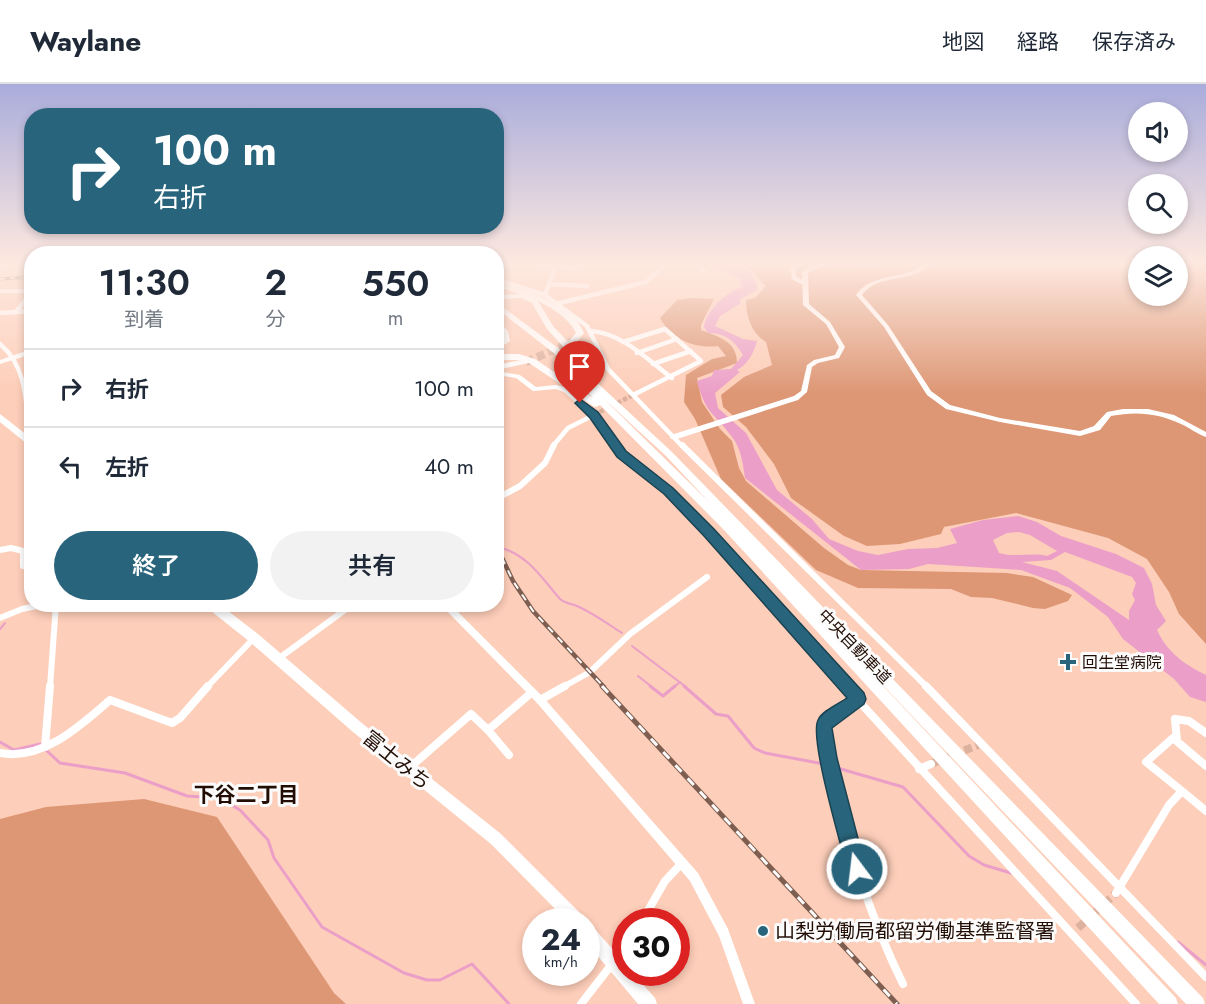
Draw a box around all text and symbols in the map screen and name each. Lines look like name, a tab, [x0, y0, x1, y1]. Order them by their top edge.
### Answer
text: Waylane	[30, 21, 141, 62]
text: 地図	[942, 27, 984, 57]
text: 経路	[1017, 27, 1059, 57]
text: 保存済み	[1092, 27, 1176, 57]
map controls	[1128, 102, 1188, 306]
button: sound	[1128, 102, 1188, 162]
text: 100 m	[153, 120, 277, 181]
icon: right	[54, 132, 132, 210]
button: search	[1128, 174, 1188, 234]
text: 右折	[153, 178, 207, 217]
button: layers	[1128, 246, 1188, 306]
text: 11:30	[99, 256, 190, 308]
text: 2	[264, 256, 287, 308]
text: 550	[362, 257, 429, 309]
text: m	[388, 304, 403, 333]
text: 到着	[124, 305, 164, 334]
text: 分	[266, 305, 286, 334]
pin	[554, 341, 605, 403]
icon: arrive	[563, 350, 596, 383]
icon: right	[54, 372, 87, 405]
text: 100 m	[414, 372, 474, 404]
text: 右折	[105, 373, 149, 405]
icon: left	[54, 450, 87, 483]
text: 40 m	[424, 450, 474, 482]
text: 左折	[105, 451, 149, 483]
button: 終了	[54, 531, 258, 600]
button: 共有	[270, 531, 474, 600]
street label: 中央自動車道	[813, 604, 896, 689]
place label: 回生堂病院	[1082, 651, 1162, 674]
marker: 回生堂病院	[1059, 653, 1077, 671]
street label: 富士みち	[356, 724, 437, 797]
district label: 下谷二丁目	[194, 780, 299, 810]
position arrow	[825, 837, 889, 901]
speed limit sign: 30	[612, 908, 690, 986]
place label: 山梨労働局都留労働基準監督署	[775, 917, 1055, 946]
text: 24	[541, 918, 581, 961]
marker: 山梨労働局都留労働基準監督署	[756, 924, 770, 938]
text: km/h	[544, 951, 578, 973]

